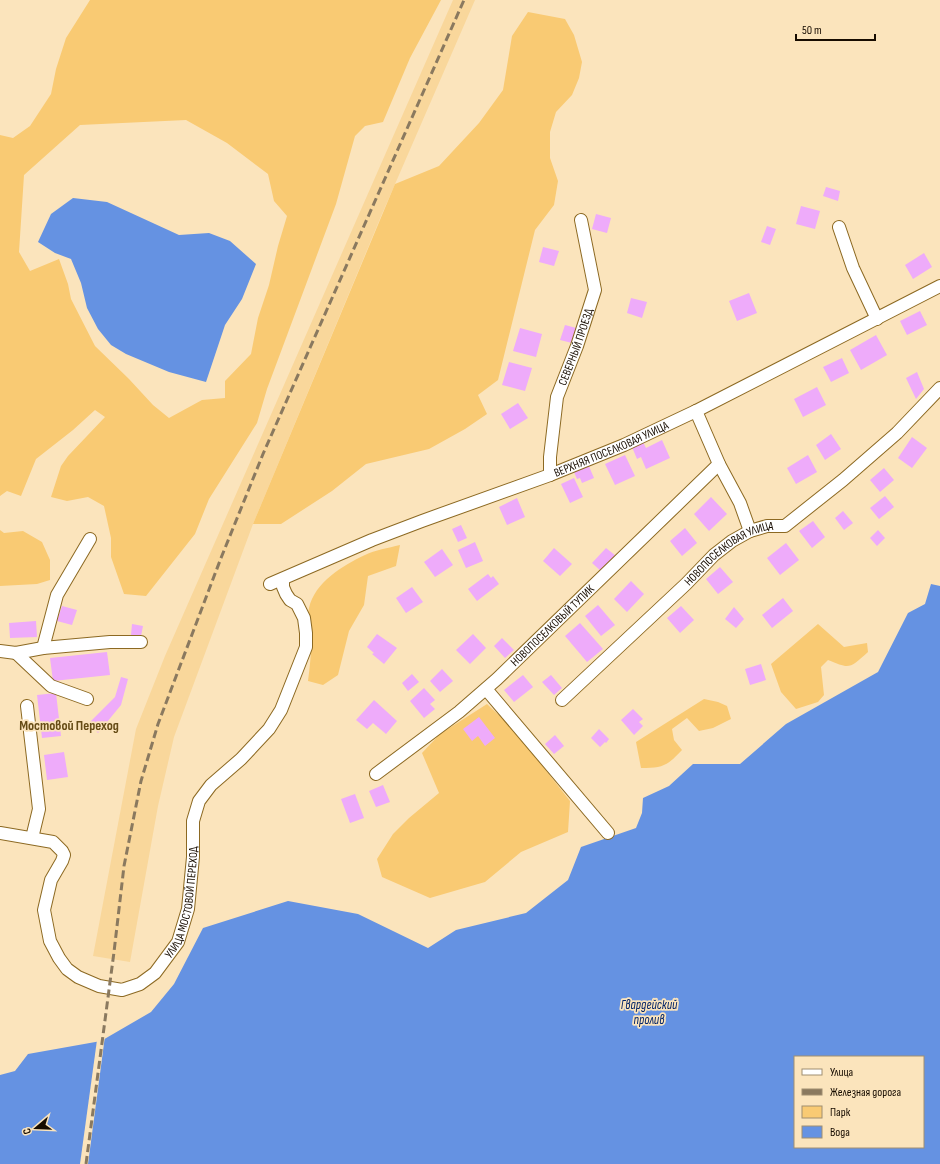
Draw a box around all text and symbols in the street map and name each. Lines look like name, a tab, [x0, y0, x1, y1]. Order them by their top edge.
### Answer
scale bar	[796, 16, 875, 42]
text: 50 m	[802, 23, 822, 38]
street label: СЕВЕРНЫЙ ПРОЕЗД	[555, 306, 597, 388]
street label: ВЕРХНЯЯ ПОСЕЛКОВАЯ УЛИЦА	[552, 418, 672, 481]
street label: НОВОПОСЕЛКОВАЯ УЛИЦА	[681, 519, 774, 589]
street label: НОВОПОСЕЛКОВЫЙ ТУПИК	[508, 581, 598, 670]
district label: Мостовой Переход	[19, 717, 119, 734]
street label: УЛИЦА МОСТОВОЙ ПЕРЕХОД	[162, 846, 201, 961]
water label: Гвардейский пролив	[621, 997, 678, 1028]
legend	[794, 1056, 924, 1148]
text: Улица	[830, 1065, 854, 1080]
text: Железная дорога	[830, 1085, 902, 1100]
text: Парк	[830, 1105, 851, 1120]
north arrow	[16, 1108, 56, 1148]
text: Вода	[830, 1125, 850, 1140]
text: С	[20, 1126, 34, 1136]

